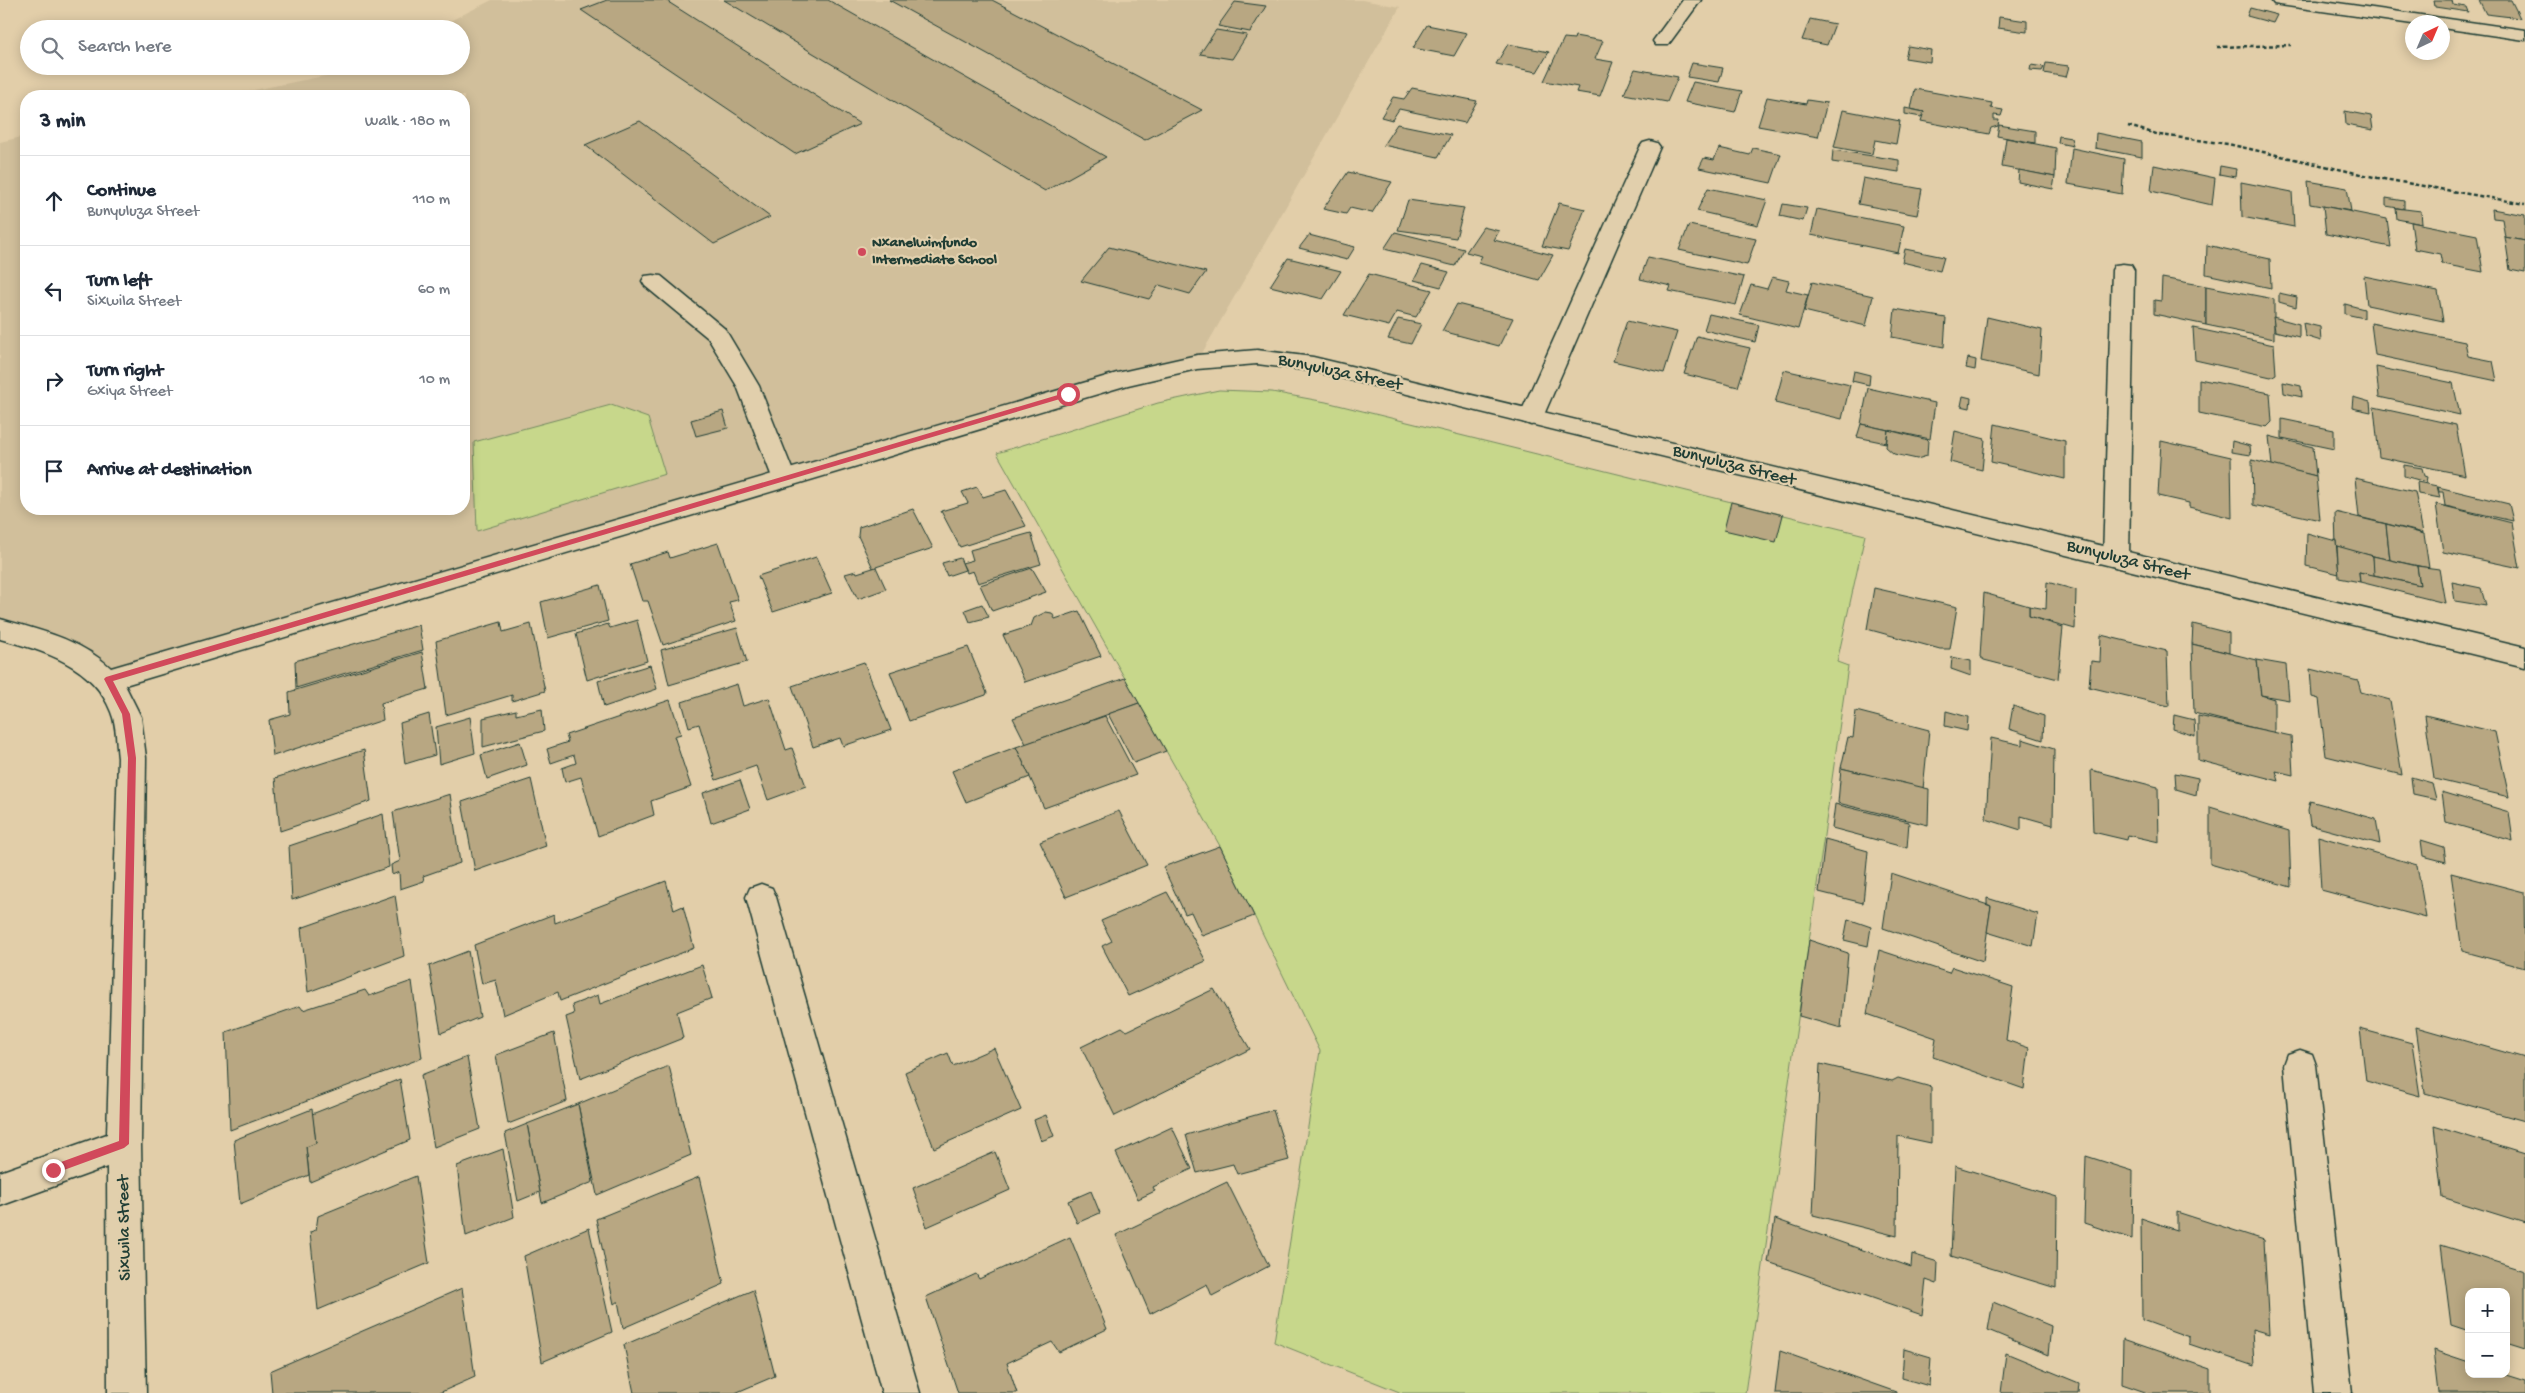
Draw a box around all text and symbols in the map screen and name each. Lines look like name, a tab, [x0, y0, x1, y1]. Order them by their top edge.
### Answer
north arrow	[2405, 15, 2450, 60]
search box	[20, 20, 470, 75]
icon: search	[38, 34, 66, 62]
text: Search here	[78, 36, 172, 59]
text: 3 min	[40, 110, 85, 135]
text: Walk · 180 m	[365, 113, 450, 132]
text: Continue	[87, 180, 156, 203]
icon: ahead	[40, 187, 68, 215]
text: 110 m	[413, 191, 450, 210]
text: Bunyuluza Street	[87, 203, 199, 222]
place label: Nxanelwimfundo Intermediate School	[872, 234, 998, 269]
marker: Nxanelwimfundo Intermediate School	[856, 246, 868, 258]
text: Turn left	[87, 270, 151, 293]
icon: left	[40, 277, 68, 305]
text: 60 m	[418, 281, 450, 300]
text: Sixwila Street	[87, 293, 181, 312]
street label: Bunyuluza Street	[1275, 349, 1405, 397]
text: Turn right	[87, 360, 163, 383]
icon: right	[40, 367, 68, 395]
text: 10 m	[419, 371, 450, 390]
text: Gxiya Street	[87, 383, 172, 402]
route start	[1057, 383, 1080, 406]
street label: Bunyuluza Street	[1669, 440, 1799, 492]
icon: arrive	[40, 457, 68, 485]
text: Arrive at destination	[87, 459, 251, 482]
street label: Bunyuluza Street	[2063, 535, 2193, 587]
route end	[42, 1159, 65, 1182]
street label: Sixwila Street	[114, 1173, 136, 1281]
map controls	[2465, 1288, 2510, 1378]
button: +	[2465, 1288, 2510, 1333]
button: −	[2465, 1333, 2510, 1378]

